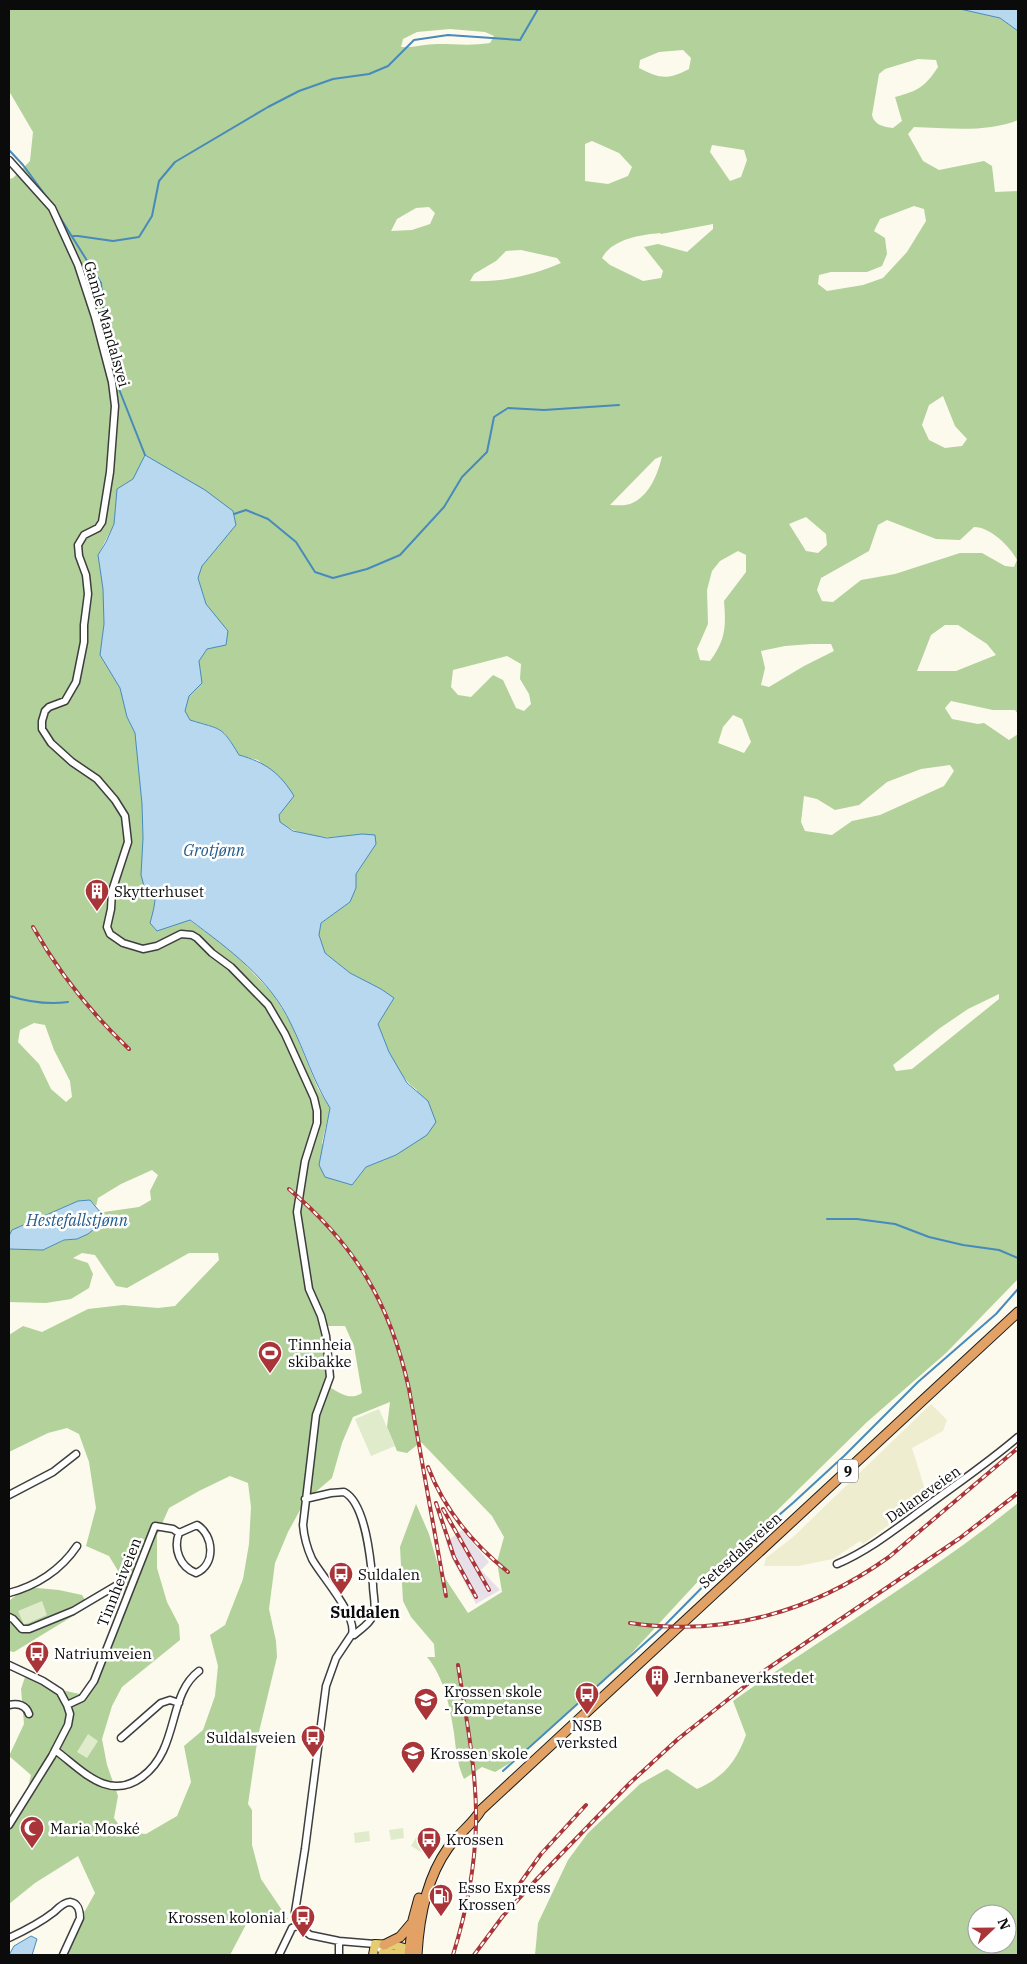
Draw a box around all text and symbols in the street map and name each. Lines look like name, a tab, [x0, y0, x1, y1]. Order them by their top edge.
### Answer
street label: Gamle Mandalsvei	[80, 259, 134, 389]
water label: Grotjønn	[183, 840, 245, 860]
building icon: Skytterhuset	[84, 878, 110, 912]
place label: Skytterhuset	[114, 882, 204, 901]
water label: Hestefallstjønn	[25, 1210, 128, 1230]
place label: Tinnheia skibakke	[288, 1335, 352, 1371]
sports icon: Tinnheia skibakke	[257, 1340, 283, 1374]
road number: 9	[838, 1460, 858, 1482]
street label: Dalaneveien	[882, 1461, 965, 1527]
street label: Setesdalsveien	[695, 1508, 786, 1592]
street label: Tinnheiveien	[93, 1534, 146, 1629]
bus stop icon: Suldalen	[328, 1561, 354, 1595]
place label: Suldalen	[358, 1565, 420, 1584]
district label: Suldalen	[330, 1602, 400, 1622]
bus stop icon: Natriumveien	[24, 1640, 50, 1674]
place label: Natriumveien	[54, 1644, 152, 1663]
building icon: Jernbaneverkstedet	[644, 1664, 670, 1698]
place label: Jernbaneverkstedet	[674, 1668, 814, 1687]
bus stop icon: NSB verksted	[574, 1681, 600, 1715]
place label: Krossen skole - Kompetanse	[444, 1682, 542, 1718]
school or university icon: Krossen skole - Kompetanse	[413, 1687, 439, 1721]
place label: NSB verksted	[556, 1716, 618, 1752]
bus stop icon: Suldalsveien	[300, 1724, 326, 1758]
place label: Suldalsveien	[206, 1728, 296, 1747]
school or university icon: Krossen skole	[400, 1740, 426, 1774]
place label: Krossen skole	[430, 1744, 528, 1763]
mosque icon: Maria Moské	[19, 1815, 45, 1849]
place label: Maria Moské	[50, 1819, 140, 1838]
bus stop icon: Krossen	[416, 1826, 442, 1860]
place label: Krossen	[446, 1830, 504, 1849]
place label: Esso Express Krossen	[458, 1878, 551, 1914]
fuel station icon: Esso Express Krossen	[428, 1883, 454, 1917]
bus stop icon: Krossen kolonial	[290, 1904, 316, 1938]
north arrow	[967, 1904, 1017, 1954]
place label: Krossen kolonial	[168, 1908, 286, 1927]
text: N	[994, 1916, 1014, 1933]

